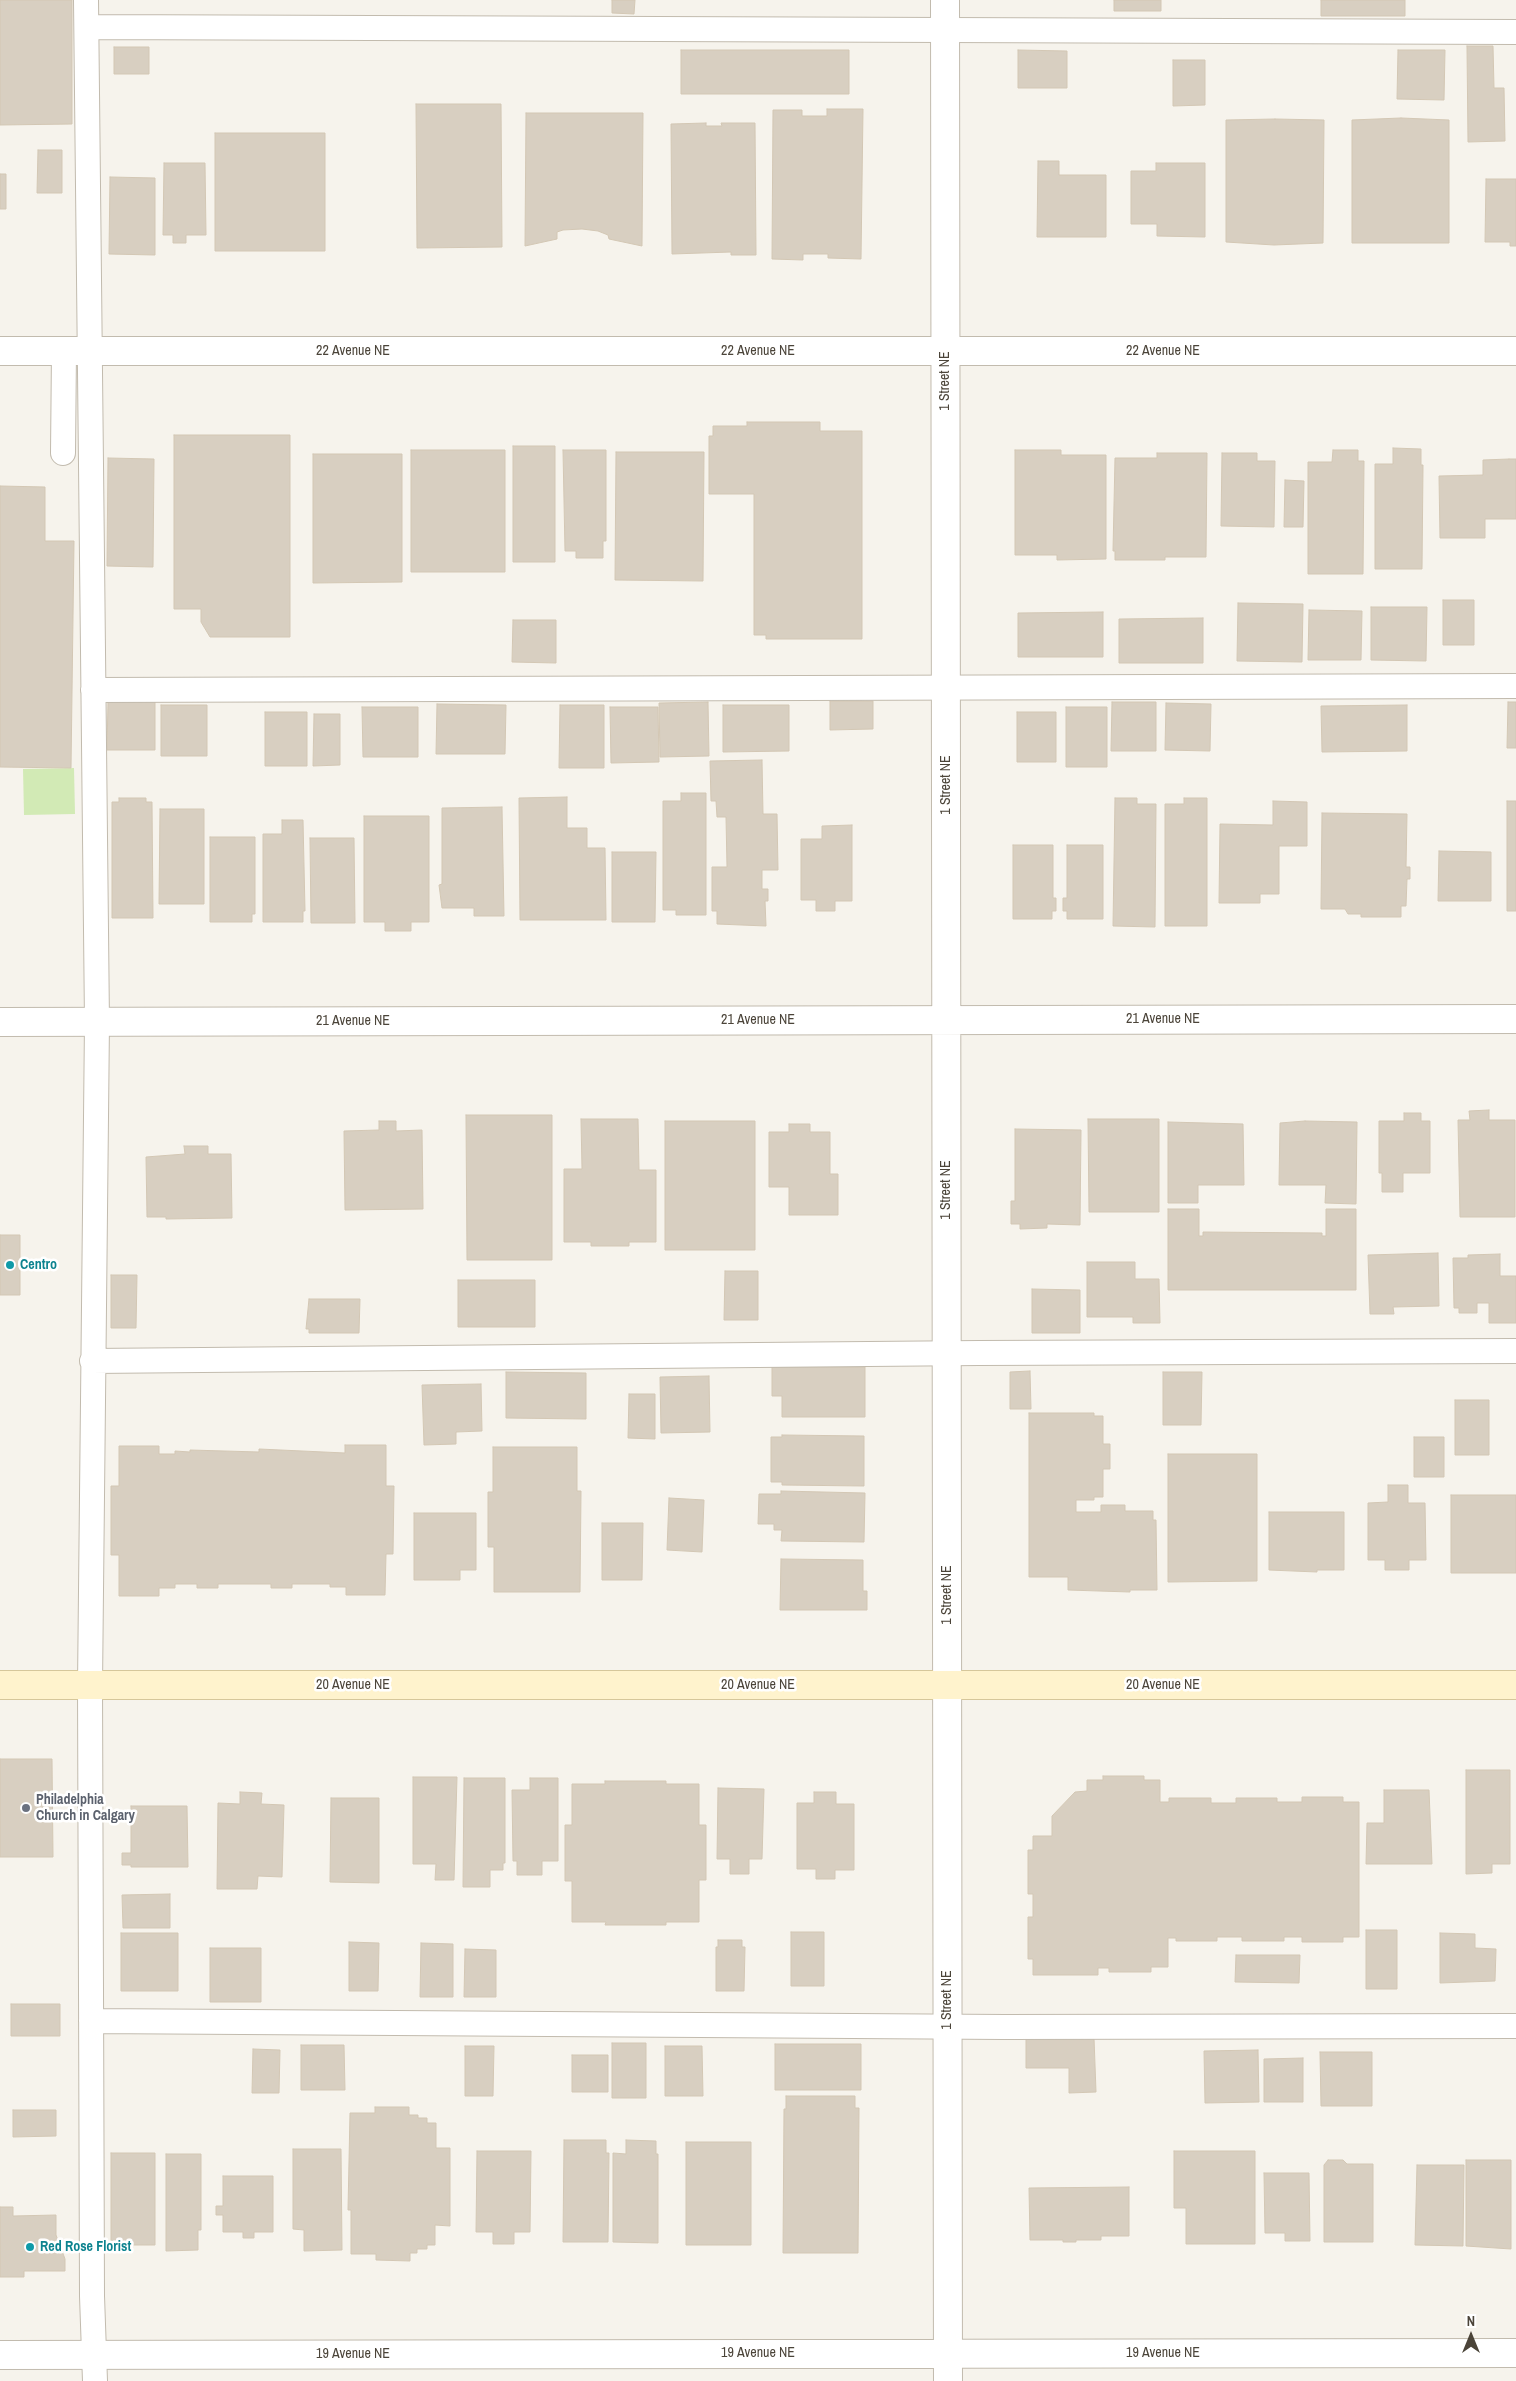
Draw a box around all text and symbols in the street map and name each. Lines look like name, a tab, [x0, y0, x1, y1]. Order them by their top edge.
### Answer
street label: 22 Avenue NE	[316, 343, 390, 359]
street label: 22 Avenue NE	[721, 343, 795, 359]
street label: 22 Avenue NE	[1126, 343, 1200, 359]
street label: 1 Street NE	[937, 351, 953, 411]
street label: 1 Street NE	[938, 755, 954, 815]
street label: 21 Avenue NE	[1126, 1011, 1200, 1027]
street label: 21 Avenue NE	[721, 1012, 795, 1028]
street label: 21 Avenue NE	[316, 1013, 390, 1029]
street label: 1 Street NE	[938, 1160, 954, 1220]
place label: Centro	[20, 1257, 57, 1273]
marker: Centro	[4, 1259, 16, 1271]
street label: 1 Street NE	[939, 1565, 955, 1625]
street label: 20 Avenue NE	[316, 1677, 390, 1693]
street label: 20 Avenue NE	[721, 1677, 795, 1693]
street label: 20 Avenue NE	[1126, 1677, 1200, 1693]
place label: Philadelphia Church in Calgary	[36, 1792, 135, 1824]
marker: Philadelphia Church in Calgary	[20, 1802, 32, 1814]
street label: 1 Street NE	[939, 1970, 955, 2030]
place label: Red Rose Florist	[40, 2239, 131, 2255]
marker: Red Rose Florist	[24, 2241, 36, 2253]
north arrow	[1446, 2311, 1496, 2361]
text: N	[1467, 2312, 1475, 2330]
street label: 19 Avenue NE	[721, 2345, 795, 2361]
street label: 19 Avenue NE	[1126, 2345, 1200, 2361]
street label: 19 Avenue NE	[316, 2346, 390, 2362]

